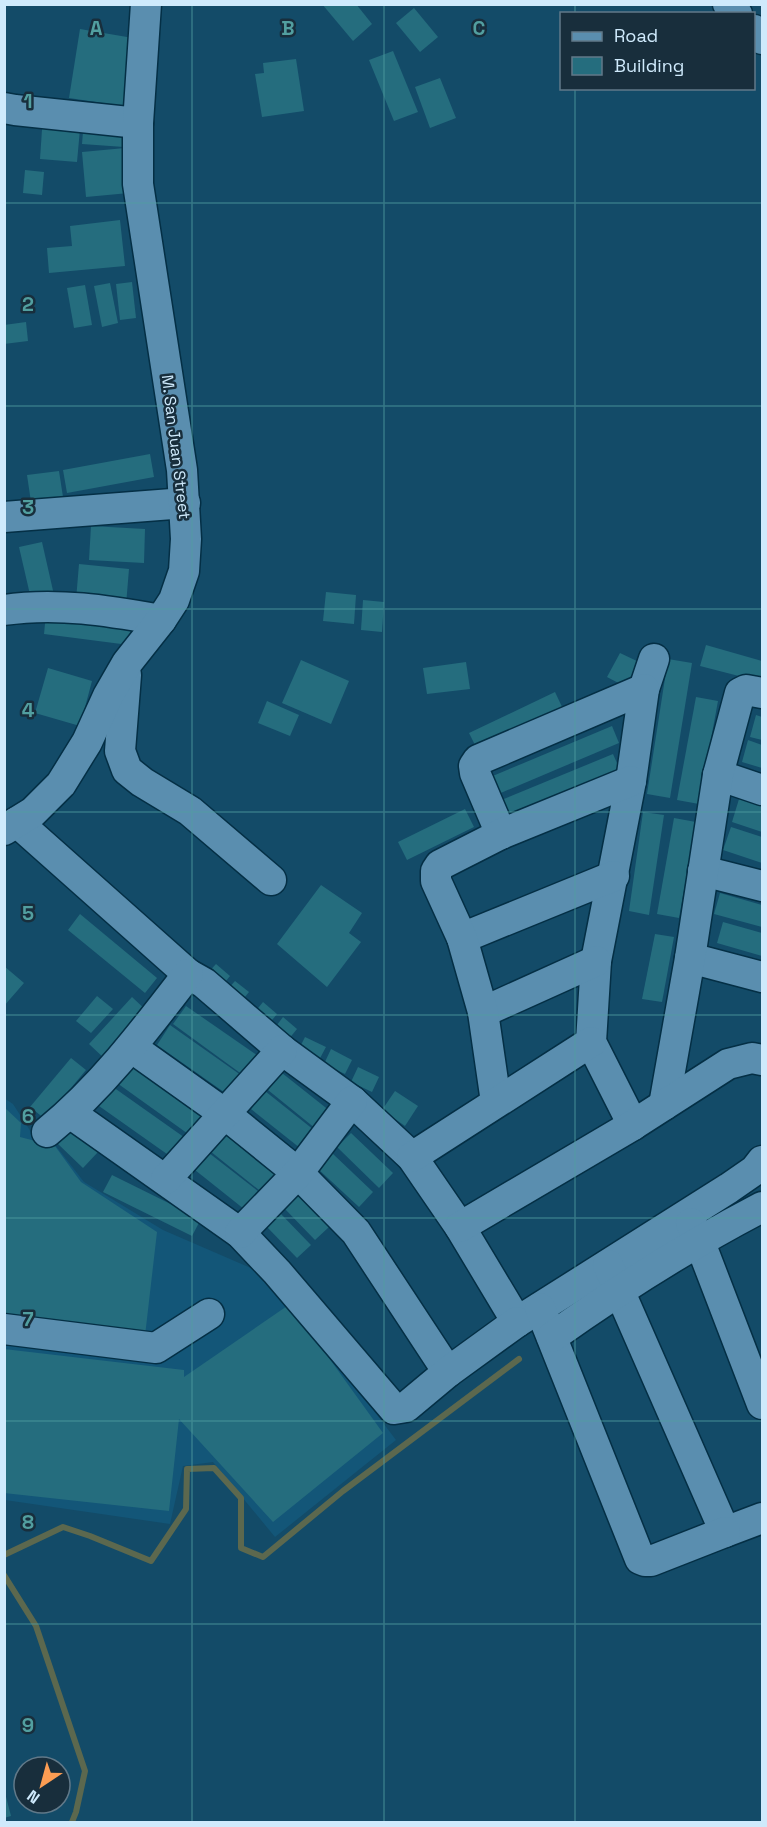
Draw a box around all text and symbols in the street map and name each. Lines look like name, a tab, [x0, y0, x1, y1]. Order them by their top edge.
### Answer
legend	[560, 12, 755, 90]
text: A	[90, 15, 103, 41]
text: B	[281, 15, 295, 41]
text: C	[473, 15, 486, 41]
text: Road	[614, 24, 658, 47]
text: Building	[614, 54, 684, 77]
text: 1	[23, 88, 33, 114]
text: 2	[22, 291, 34, 317]
street label: M. San Juan Street	[157, 374, 195, 520]
text: 3	[22, 494, 34, 520]
text: 4	[22, 697, 35, 723]
text: 5	[22, 900, 34, 926]
text: 6	[22, 1103, 34, 1129]
text: 7	[22, 1306, 34, 1332]
text: 8	[22, 1509, 34, 1535]
text: 9	[22, 1712, 34, 1738]
north arrow	[12, 1755, 72, 1815]
text: N	[23, 1785, 44, 1808]

